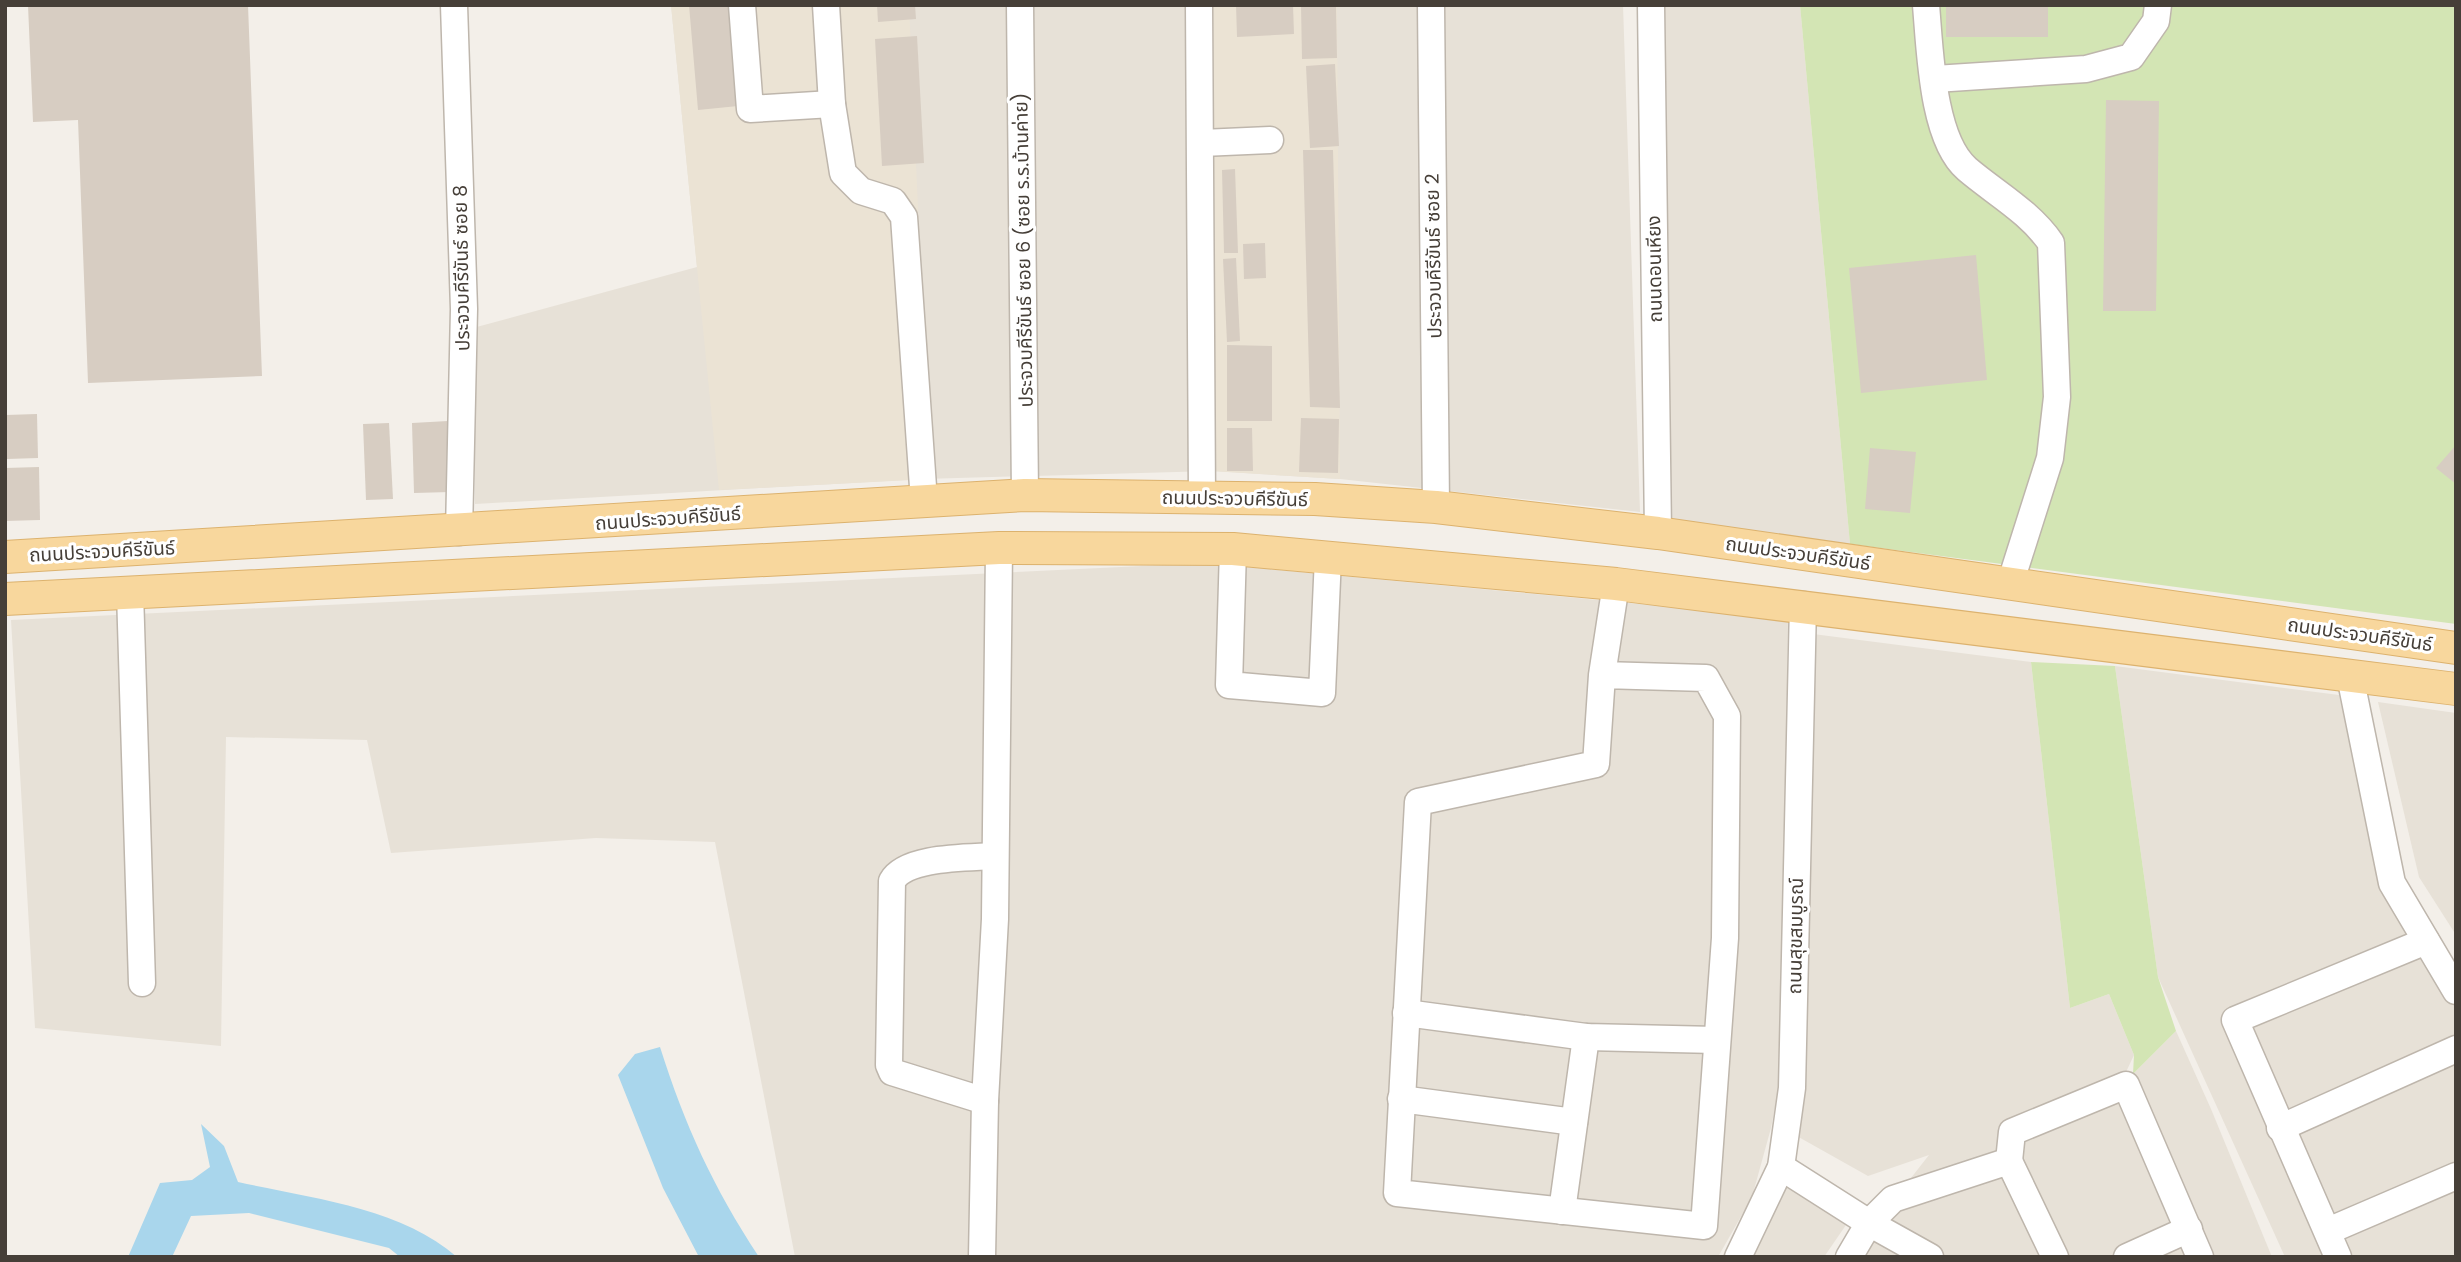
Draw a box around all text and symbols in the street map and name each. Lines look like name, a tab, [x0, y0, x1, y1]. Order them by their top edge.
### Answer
street label: ประจวบคีรีขันธ์ ซอย 6 (ซอย ร.ร.บ้านค่าย)	[1007, 92, 1040, 407]
street label: ประจวบคีรีขันธ์ ซอย 2	[1419, 173, 1448, 339]
street label: ประจวบคีรีขันธ์ ซอย 8	[447, 185, 476, 351]
street label: ถนนดอนเหียง	[1640, 215, 1669, 323]
street label: ถนนประจวบคีรีขันธ์	[1162, 484, 1309, 513]
street label: ถนนประจวบคีรีขันธ์	[594, 500, 742, 537]
street label: ถนนประจวบคีรีขันธ์	[1724, 530, 1872, 577]
street label: ถนนประจวบคีรีขันธ์	[28, 534, 176, 569]
street label: ถนนประจวบคีรีขันธ์	[2286, 611, 2434, 658]
street label: ถนนสุขสมบูรณ์	[1781, 878, 1810, 995]

